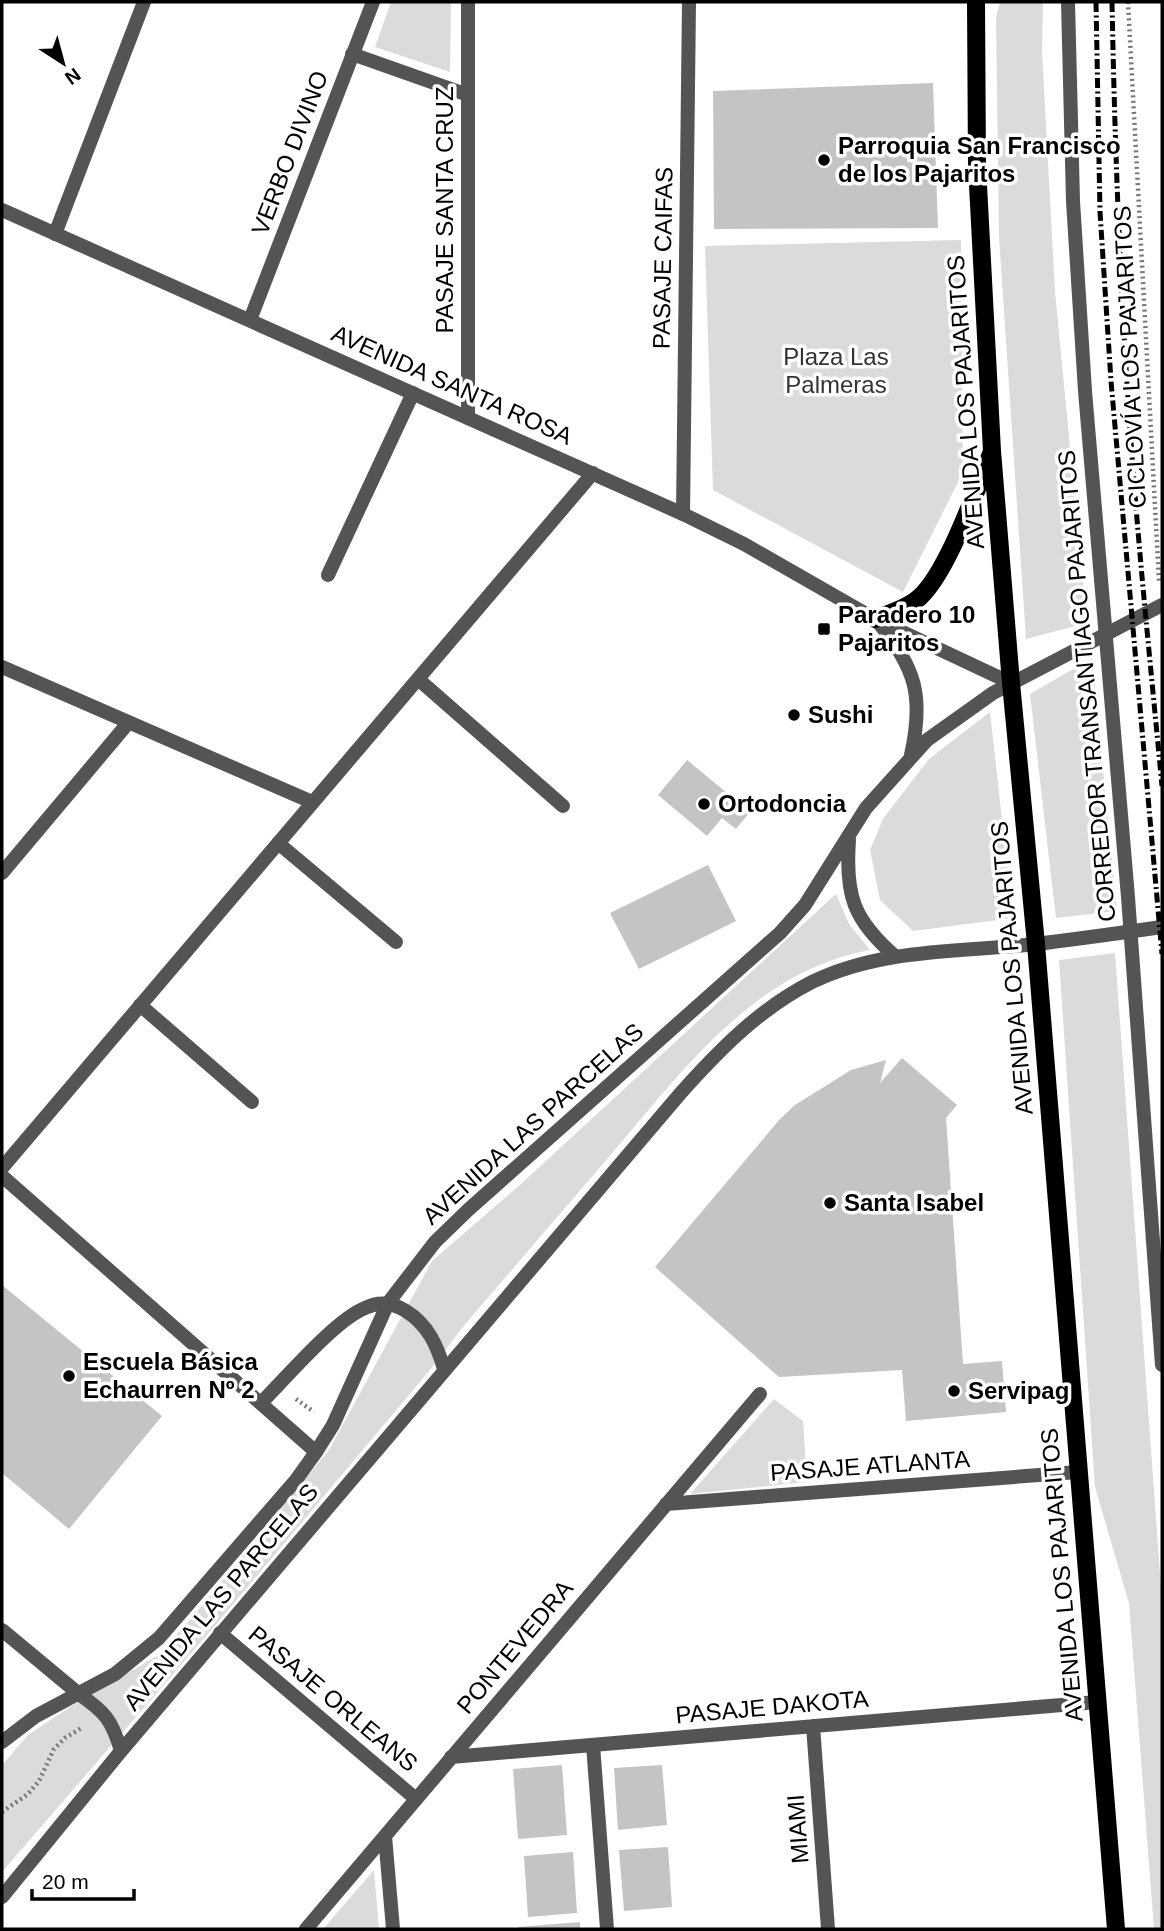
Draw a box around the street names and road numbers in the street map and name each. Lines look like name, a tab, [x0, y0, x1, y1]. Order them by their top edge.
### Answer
street label: VERBO DIVINO	[246, 67, 333, 239]
street label: PASAJE SANTA CRUZ	[431, 86, 458, 334]
street label: PASAJE CAIFAS	[647, 167, 678, 349]
street label: CICLOVÍA LOS PAJARITOS	[1108, 205, 1151, 509]
street label: AVENIDA LOS PAJARITOS	[942, 254, 989, 550]
street label: AVENIDA SANTA ROSA	[328, 319, 577, 450]
street label: CORREDOR TRANSANTIAGO PAJARITOS	[1052, 449, 1121, 923]
street label: AVENIDA LOS PAJARITOS	[985, 820, 1038, 1116]
street label: AVENIDA LAS PARCELAS	[417, 1017, 648, 1230]
street label: AVENIDA LOS PAJARITOS	[1035, 1427, 1088, 1723]
street label: PASAJE ATLANTA	[769, 1445, 971, 1486]
street label: AVENIDA LAS PARCELAS	[118, 1478, 323, 1715]
street label: PONTEVEDRA	[451, 1575, 578, 1719]
street label: PASAJE ORLEANS	[244, 1620, 423, 1777]
street label: PASAJE DAKOTA	[674, 1685, 870, 1728]
street label: MIAMI	[782, 1794, 813, 1865]

